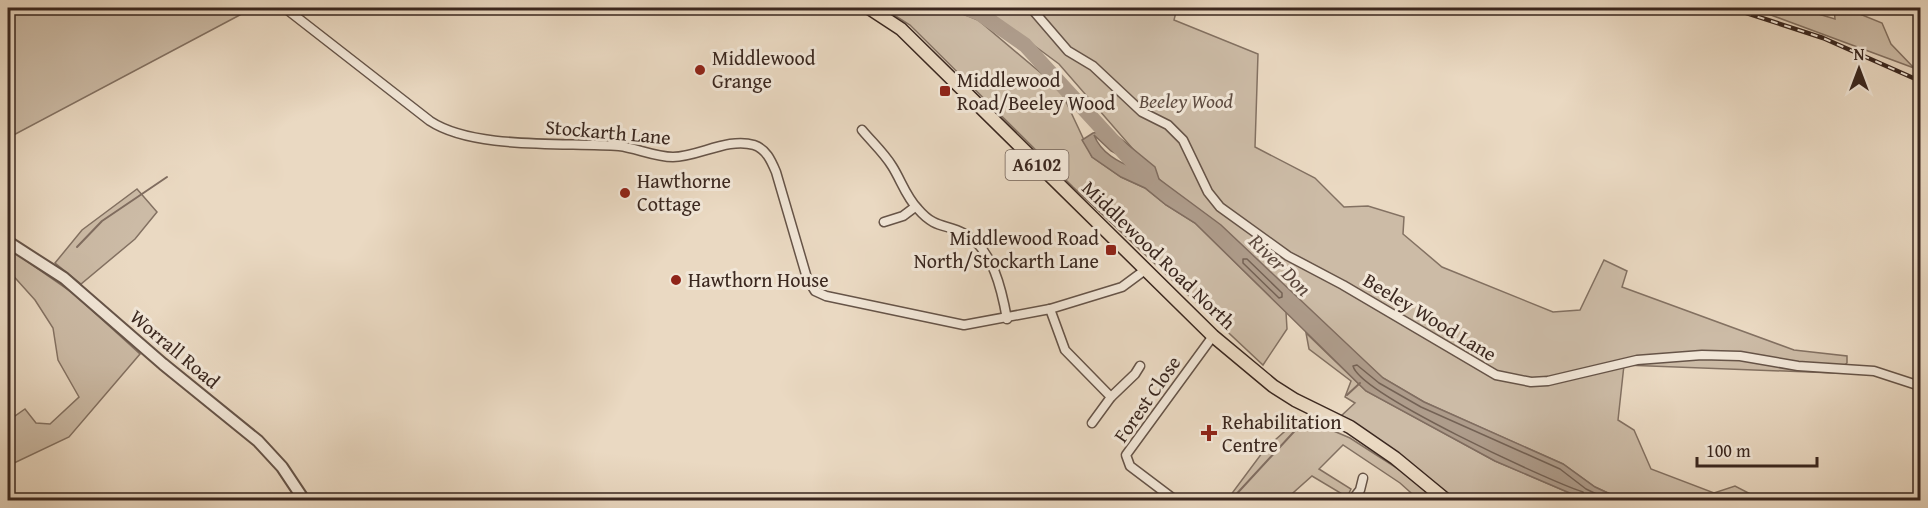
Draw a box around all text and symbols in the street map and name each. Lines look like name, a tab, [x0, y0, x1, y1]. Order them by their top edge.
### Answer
north arrow	[1829, 39, 1889, 99]
text: N	[1854, 42, 1865, 66]
place label: Middlewood Grange	[712, 43, 816, 95]
marker: Middlewood Grange	[693, 63, 707, 77]
place label: Middlewood Road/Beeley Wood	[957, 65, 1115, 117]
marker: Middlewood Road/Beeley Wood	[938, 84, 952, 98]
park label: Beeley Wood	[1138, 86, 1233, 115]
street label: Stockarth Lane	[544, 112, 672, 151]
road number: A6102	[1006, 150, 1068, 180]
place label: Hawthorne Cottage	[637, 166, 731, 218]
street label: Middlewood Road North	[1076, 173, 1243, 336]
marker: Hawthorne Cottage	[618, 186, 632, 200]
place label: Middlewood Road North/Stockarth Lane	[914, 223, 1099, 275]
water label: River Don	[1241, 225, 1319, 303]
marker: Middlewood Road North/Stockarth Lane	[1104, 243, 1118, 257]
place label: Hawthorn House	[688, 265, 829, 294]
street label: Beeley Wood Lane	[1358, 265, 1502, 368]
marker: Hawthorn House	[669, 273, 683, 287]
street label: Worrall Road	[124, 302, 227, 395]
street label: Forest Close	[1106, 349, 1187, 448]
place label: Rehabilitation Centre	[1222, 407, 1341, 459]
marker: Rehabilitation Centre	[1200, 424, 1218, 442]
scale bar	[1697, 430, 1817, 468]
text: 100 m	[1706, 437, 1751, 464]

